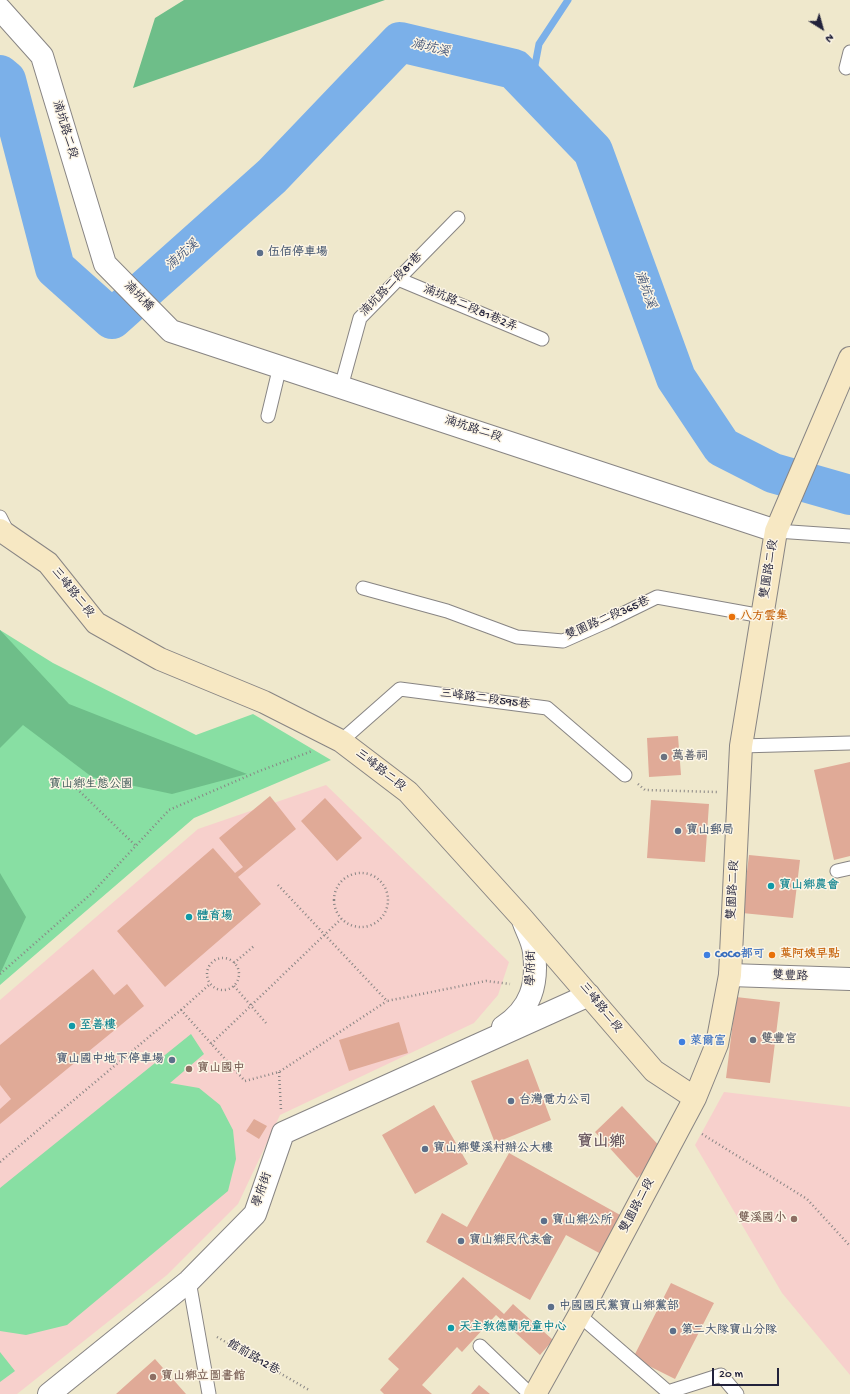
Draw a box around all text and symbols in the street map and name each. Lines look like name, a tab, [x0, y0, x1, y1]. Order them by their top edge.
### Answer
north arrow	[802, 8, 842, 48]
text: N	[823, 31, 836, 45]
water label: 湳坑溪	[409, 37, 451, 61]
street label: 湳坑路二段	[48, 99, 80, 161]
water label: 湳坑溪	[163, 237, 203, 275]
place label: 伍佰停車場	[268, 246, 328, 260]
marker: 伍佰停車場	[255, 248, 265, 258]
street label: 湳坑路二段81巷	[358, 250, 426, 320]
water label: 湳坑溪	[630, 269, 658, 311]
street label: 湳坑橋	[120, 279, 156, 315]
street label: 湳坑路二段81巷2弄	[421, 283, 519, 335]
street label: 湳坑路二段	[442, 414, 504, 446]
street label: 雙園路二段	[758, 538, 782, 600]
street label: 三峰路二段	[48, 565, 96, 621]
street label: 雙園路二段365巷	[564, 594, 652, 644]
place label: 八方雲集	[740, 610, 788, 624]
marker: 八方雲集	[727, 612, 737, 622]
street label: 三峰路二段595巷	[439, 687, 531, 713]
street label: 三峰路二段	[352, 747, 408, 795]
place label: 萬善祠	[672, 750, 708, 764]
marker: 萬善祠	[659, 752, 669, 762]
park label: 寶山鄉生態公園	[49, 778, 133, 792]
place label: 寶山郵局	[686, 824, 734, 838]
marker: 寶山郵局	[673, 826, 683, 836]
street label: 雙園路二段	[725, 860, 743, 920]
place label: 寶山鄉農會	[779, 879, 839, 893]
marker: 寶山鄉農會	[766, 881, 776, 891]
place label: 體育場	[197, 910, 233, 924]
marker: 體育場	[184, 912, 194, 922]
place label: CoCo都可	[715, 948, 764, 962]
place label: 葉阿姨早點	[780, 948, 840, 962]
street label: 學府街	[525, 950, 539, 986]
marker: CoCo都可	[702, 950, 712, 960]
marker: 葉阿姨早點	[767, 950, 777, 960]
street label: 雙豐路	[772, 969, 808, 985]
street label: 三峰路二段	[576, 980, 624, 1036]
place label: 至善樓	[80, 1019, 116, 1033]
marker: 至善樓	[67, 1021, 77, 1031]
place label: 雙豐宮	[761, 1033, 797, 1047]
place label: 萊爾富	[690, 1035, 726, 1049]
marker: 雙豐宮	[748, 1035, 758, 1045]
marker: 萊爾富	[677, 1037, 687, 1047]
place label: 寶山國中地下停車場	[56, 1053, 164, 1067]
marker: 寶山國中地下停車場	[167, 1055, 177, 1065]
place label: 寶山國中	[197, 1062, 245, 1076]
marker: 寶山國中	[184, 1064, 194, 1074]
place label: 台灣電力公司	[519, 1094, 591, 1108]
marker: 台灣電力公司	[506, 1096, 516, 1106]
district label: 寶山鄉	[577, 1134, 625, 1154]
place label: 寶山鄉雙溪村辦公大樓	[433, 1142, 553, 1156]
marker: 寶山鄉雙溪村辦公大樓	[420, 1144, 430, 1154]
street label: 學府街	[250, 1171, 276, 1209]
street label: 雙園路二段	[618, 1176, 658, 1236]
place label: 雙溪國小	[738, 1212, 786, 1226]
place label: 寶山鄉公所	[552, 1214, 612, 1228]
marker: 雙溪國小	[789, 1214, 799, 1224]
marker: 寶山鄉公所	[539, 1216, 549, 1226]
place label: 寶山鄉民代表會	[469, 1234, 553, 1248]
marker: 寶山鄉民代表會	[456, 1236, 466, 1246]
place label: 中國國民黨寶山鄉黨部	[559, 1300, 679, 1314]
marker: 中國國民黨寶山鄉黨部	[546, 1302, 556, 1312]
place label: 天主教德蘭兒童中心	[459, 1321, 567, 1335]
marker: 天主教德蘭兒童中心	[446, 1323, 456, 1333]
place label: 第二大隊寶山分隊	[681, 1324, 777, 1338]
marker: 第二大隊寶山分隊	[668, 1326, 678, 1336]
street label: 館前路12巷	[224, 1337, 282, 1379]
scale bar	[714, 1360, 781, 1386]
text: 20 m	[719, 1368, 743, 1382]
place label: 寶山鄉立圖書館	[161, 1370, 245, 1384]
marker: 寶山鄉立圖書館	[148, 1372, 158, 1382]

